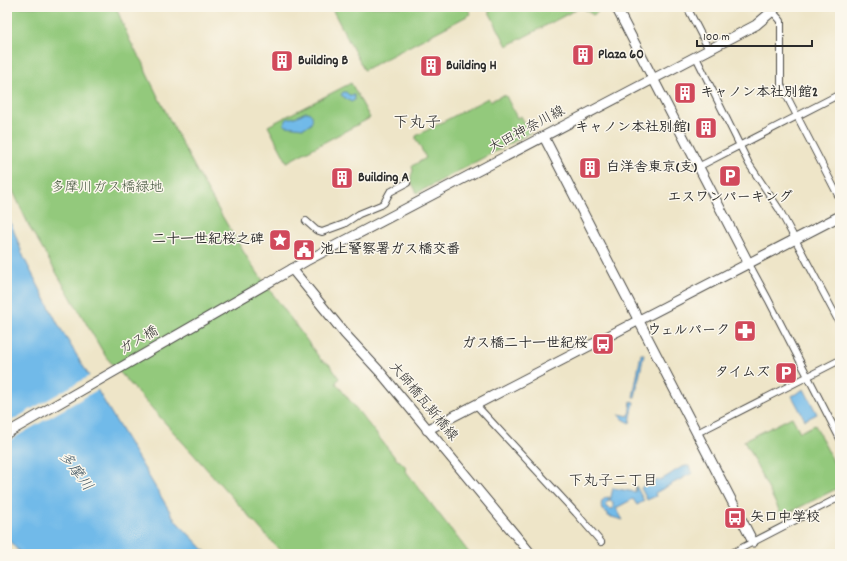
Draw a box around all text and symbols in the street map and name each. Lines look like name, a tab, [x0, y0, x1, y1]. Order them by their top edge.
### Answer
scale bar	[697, 22, 812, 48]
text: 100 m	[703, 29, 730, 46]
building icon: Plaza 60	[570, 42, 596, 68]
place label: Plaza 60	[598, 45, 644, 65]
building icon: Building B	[269, 48, 295, 74]
place label: Building B	[298, 51, 348, 71]
building icon: Building H	[418, 53, 444, 79]
place label: Building H	[446, 56, 497, 76]
building icon: キャノン本社別館2	[672, 80, 698, 106]
place label: キャノン本社別館2	[700, 83, 818, 103]
street label: 大田神奈川線	[485, 101, 569, 159]
district label: 下丸子	[393, 112, 441, 135]
building icon: キャノン本社別館1	[693, 115, 719, 141]
place label: キャノン本社別館1	[575, 118, 690, 138]
building icon: 白洋舎東京(支)	[577, 155, 603, 181]
place label: 白洋舎東京(支)	[606, 158, 697, 178]
parking icon: エスワンパーキング	[717, 163, 743, 189]
building icon: Building A	[329, 165, 355, 191]
place label: Building A	[358, 168, 409, 188]
park label: 多摩川ガス橋緑地	[51, 178, 163, 198]
place label: エスワンパーキング	[667, 188, 793, 208]
place icon: 二十一世紀桜之碑	[267, 227, 293, 253]
place label: 二十一世紀桜之碑	[152, 230, 264, 250]
public building icon: 池上警察署ガス橋交番	[291, 237, 317, 263]
place label: 池上警察署ガス橋交番	[320, 240, 460, 260]
pharmacy icon: ウェルパーク	[732, 318, 758, 344]
place label: ウェルパーク	[647, 321, 730, 341]
street label: ガス橋	[116, 322, 162, 360]
bus stop icon: ガス橋二十一世紀桜	[590, 331, 616, 357]
place label: ガス橋二十一世紀桜	[462, 334, 588, 354]
street label: 大師橋瓦斯橋線	[384, 358, 462, 446]
parking icon: タイムズ	[773, 360, 799, 386]
place label: タイムズ	[715, 363, 770, 383]
water label: 多摩川	[53, 447, 97, 497]
district label: 下丸子二丁目	[568, 471, 658, 493]
bus stop icon: 矢口中学校	[722, 505, 748, 531]
place label: 矢口中学校	[750, 508, 820, 528]

